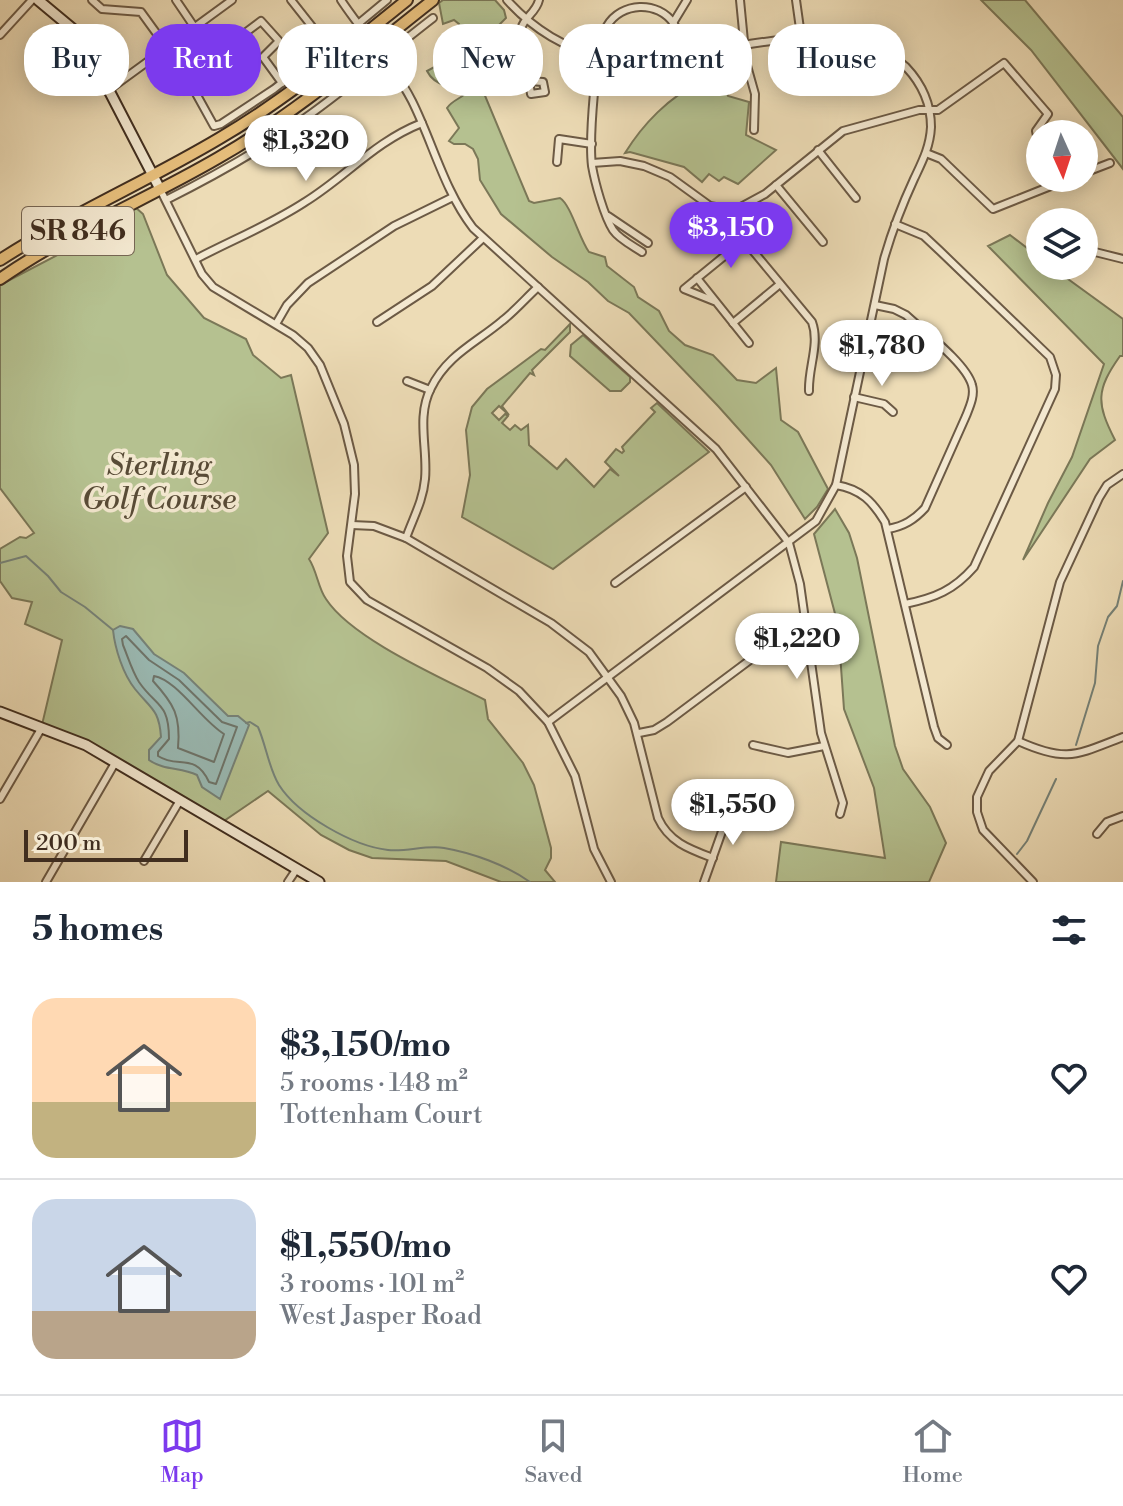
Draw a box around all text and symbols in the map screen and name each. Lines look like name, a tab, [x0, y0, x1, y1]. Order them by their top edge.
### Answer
chip: Buy	[24, 24, 129, 96]
chip: Rent	[145, 24, 261, 96]
chip: Filters	[277, 24, 417, 96]
chip: New	[433, 24, 543, 96]
chip: Apartment	[559, 24, 752, 96]
chip: House	[768, 24, 905, 96]
pin: $1,320	[241, 115, 371, 183]
north arrow	[1026, 120, 1098, 192]
map controls	[1026, 120, 1098, 280]
text: $1,320	[262, 125, 350, 157]
pin: $3,150	[666, 202, 796, 270]
road number: SR 846	[22, 207, 134, 255]
button: layers	[1026, 208, 1098, 280]
text: $3,150	[688, 212, 774, 244]
pin: $1,780	[817, 320, 947, 388]
text: $1,780	[839, 330, 925, 362]
park label: Sterling Golf Course	[82, 447, 236, 519]
pin: $1,220	[732, 613, 862, 681]
text: $1,220	[753, 623, 841, 655]
pin: $1,550	[668, 779, 798, 847]
text: $1,550	[689, 789, 777, 821]
scale bar	[24, 826, 188, 862]
text: 200 m	[36, 830, 102, 857]
icon: filters	[1047, 908, 1091, 952]
text: 5 homes	[32, 909, 163, 951]
text: $3,150/mo	[280, 1025, 451, 1067]
icon: home	[96, 1030, 192, 1126]
icon: heart	[1047, 1056, 1091, 1100]
text: 5 rooms · 148 m²	[280, 1067, 468, 1099]
text: Tottenham Court	[280, 1099, 482, 1131]
text: $1,550/mo	[280, 1226, 452, 1268]
icon: home	[96, 1231, 192, 1327]
icon: heart	[1047, 1257, 1091, 1301]
text: 3 rooms · 101 m²	[280, 1268, 464, 1300]
text: West Jasper Road	[280, 1300, 482, 1332]
tab: Map	[160, 1414, 204, 1489]
tab: Saved	[524, 1414, 582, 1489]
tab: Home	[902, 1414, 963, 1489]

